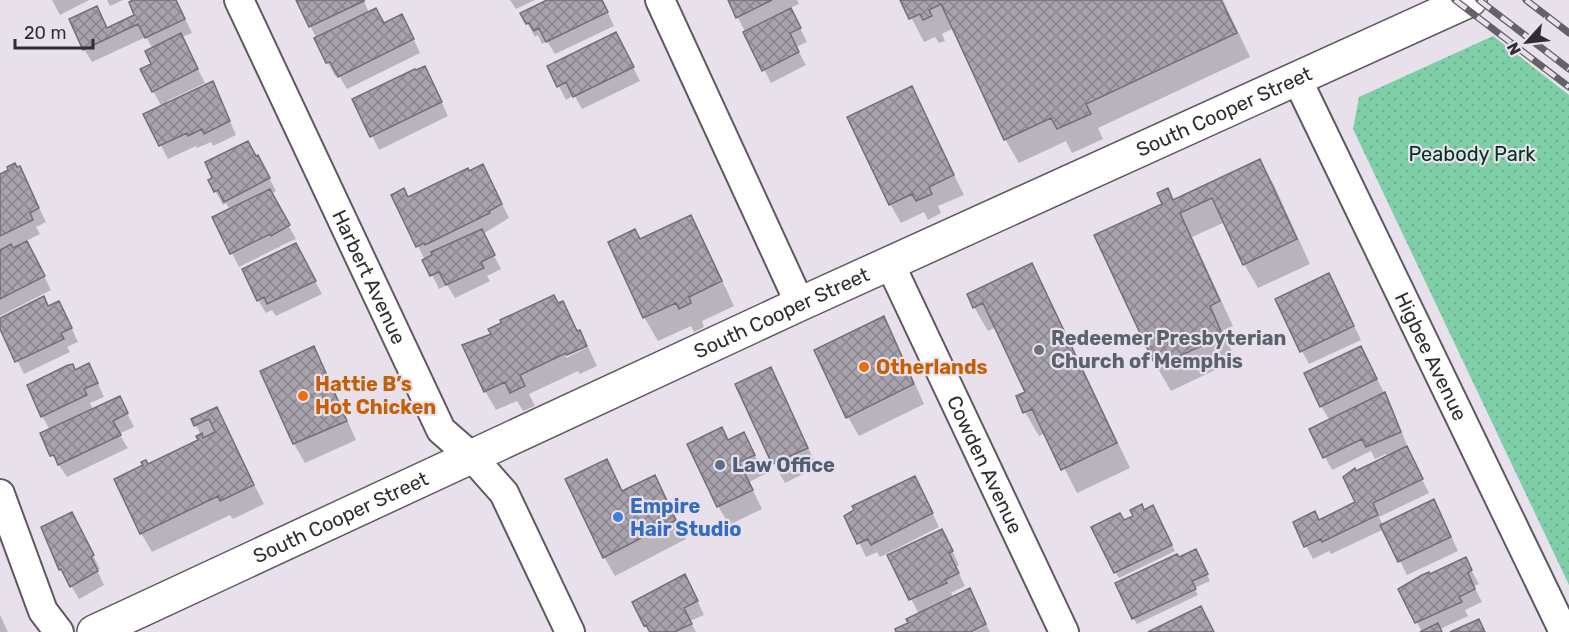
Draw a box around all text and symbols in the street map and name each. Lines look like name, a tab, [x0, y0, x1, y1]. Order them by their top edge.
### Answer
scale bar	[15, 12, 93, 50]
north arrow	[1497, 12, 1557, 72]
text: 20 m	[24, 22, 66, 44]
text: N	[1503, 39, 1525, 58]
street label: South Cooper Street	[1132, 61, 1316, 162]
park label: Peabody Park	[1408, 142, 1536, 166]
street label: Harbert Avenue	[327, 206, 411, 348]
street label: South Cooper Street	[690, 262, 873, 364]
street label: Higbee Avenue	[1390, 288, 1472, 425]
place label: Redeemer Presbyterian Church of Memphis	[1051, 326, 1286, 373]
marker: Redeemer Presbyterian Church of Memphis	[1032, 343, 1046, 357]
place label: Otherlands	[876, 355, 988, 379]
marker: Otherlands	[857, 360, 871, 374]
place label: Hattie B’s Hot Chicken	[315, 372, 436, 419]
marker: Hattie B’s Hot Chicken	[296, 389, 310, 403]
street label: Cowden Avenue	[942, 392, 1028, 538]
place label: Law Office	[732, 453, 835, 477]
marker: Law Office	[713, 458, 727, 472]
street label: South Cooper Street	[249, 466, 432, 568]
place label: Empire Hair Studio	[630, 494, 741, 541]
marker: Empire Hair Studio	[611, 510, 625, 524]

